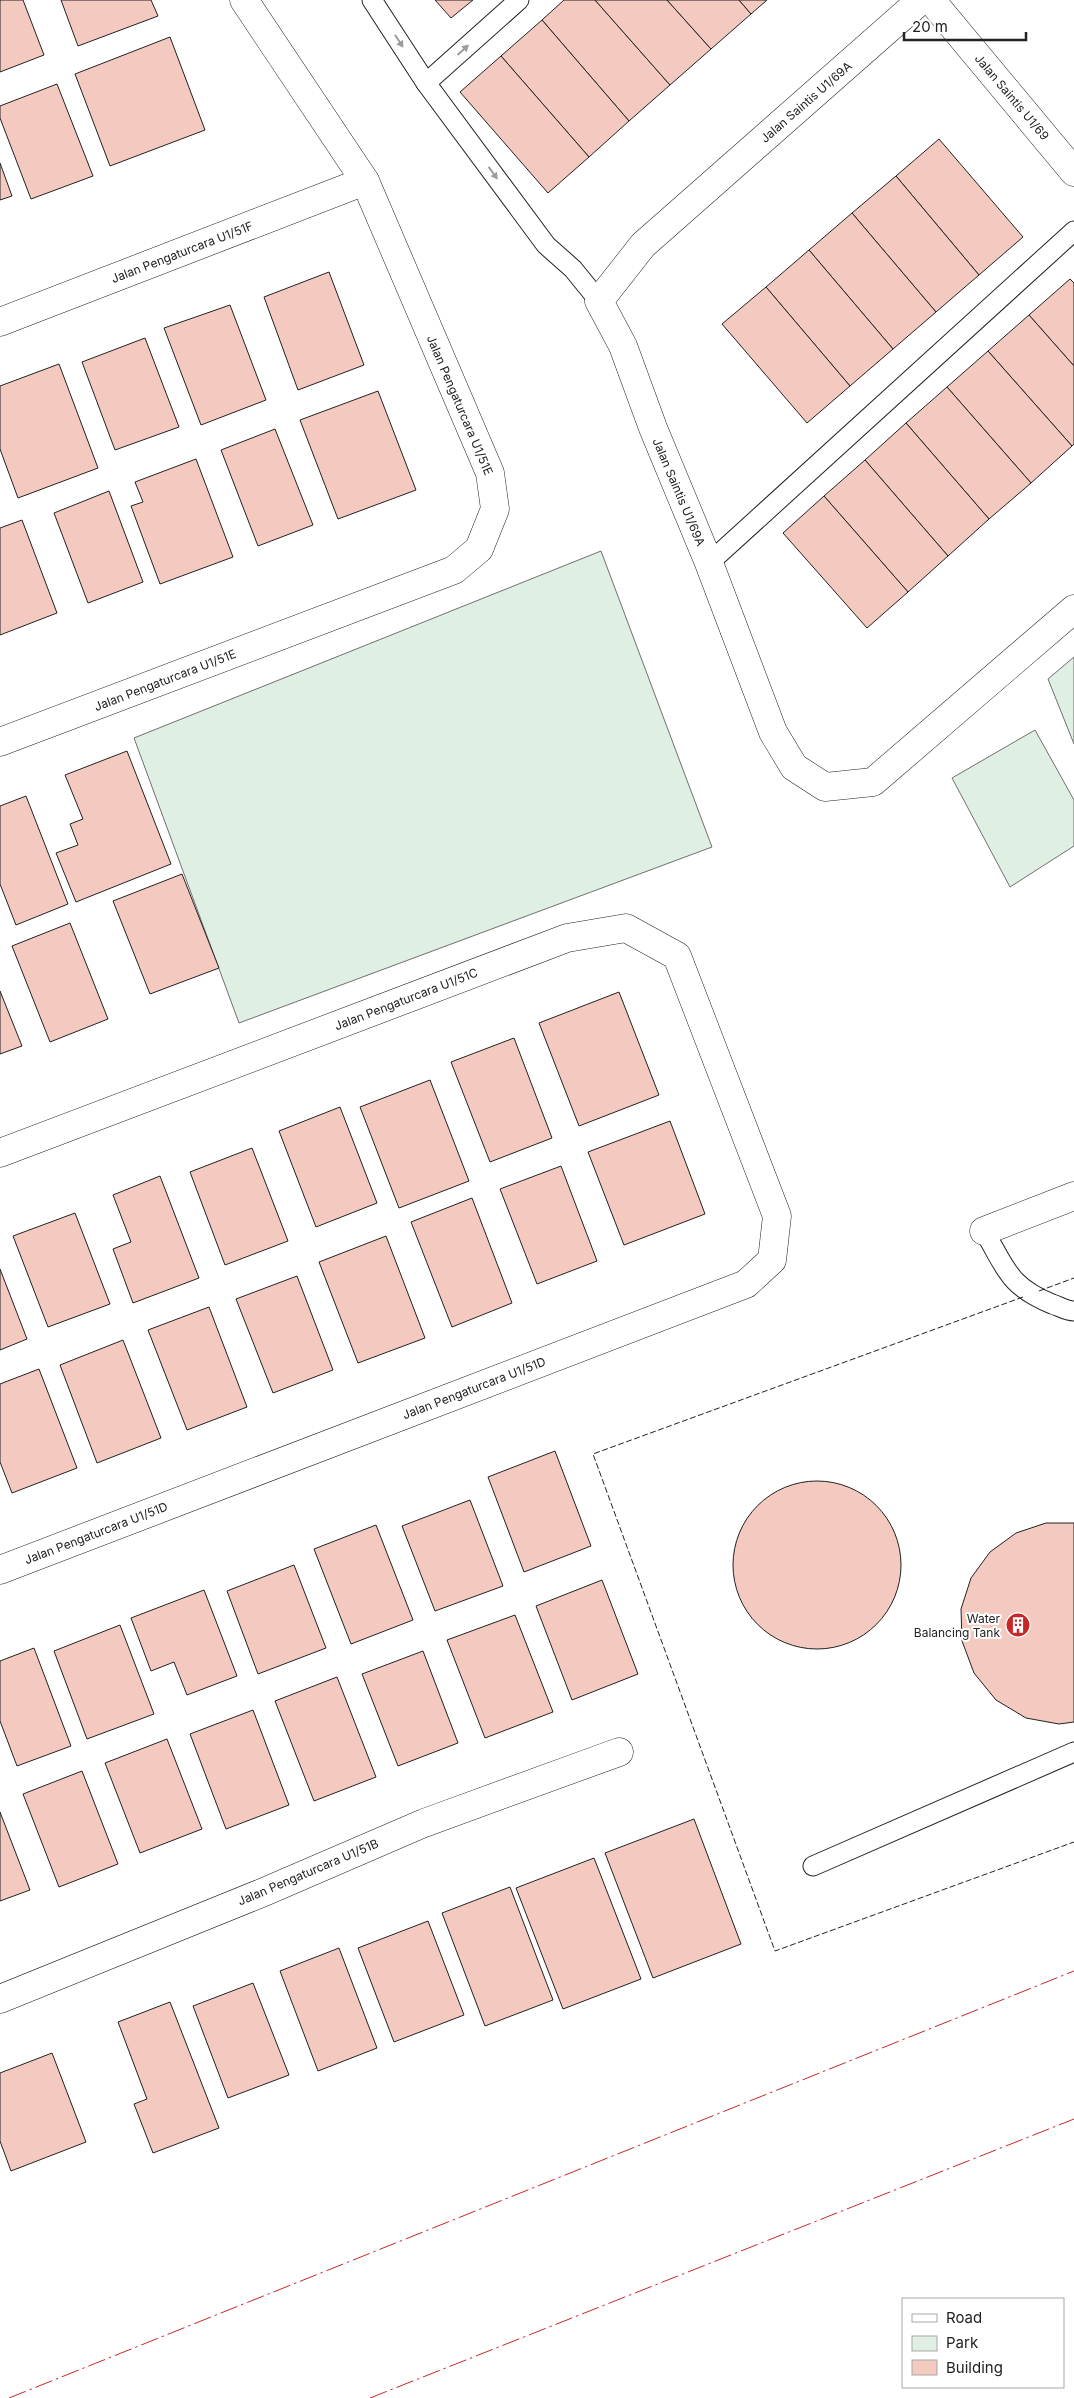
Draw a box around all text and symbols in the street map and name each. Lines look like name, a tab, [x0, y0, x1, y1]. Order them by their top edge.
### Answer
scale bar	[904, 10, 1026, 42]
text: 20 m	[912, 17, 948, 36]
one-way arrow	[394, 34, 404, 47]
one-way arrow	[456, 44, 468, 56]
street label: Jalan Saintis U1/69	[972, 51, 1052, 143]
street label: Jalan Saintis U1/69A	[757, 58, 855, 146]
one-way arrow	[488, 166, 498, 180]
street label: Jalan Pengaturcara U1/51F	[109, 218, 255, 286]
street label: Jalan Pengaturcara U1/51E	[424, 333, 496, 477]
street label: Jalan Saintis U1/69A	[649, 436, 709, 548]
street label: Jalan Pengaturcara U1/51E	[92, 646, 238, 714]
street label: Jalan Pengaturcara U1/51C	[332, 965, 480, 1033]
street label: Jalan Pengaturcara U1/51D	[400, 1354, 548, 1422]
street label: Jalan Pengaturcara U1/51D	[22, 1499, 170, 1567]
place label: Water Balancing Tank	[914, 1611, 1000, 1640]
building icon: Water Balancing Tank	[1005, 1612, 1031, 1638]
street label: Jalan Pengaturcara U1/51B	[235, 1835, 381, 1908]
legend	[902, 2298, 1064, 2388]
text: Road	[946, 2308, 982, 2327]
text: Park	[946, 2333, 979, 2352]
text: Building	[946, 2358, 1003, 2377]

